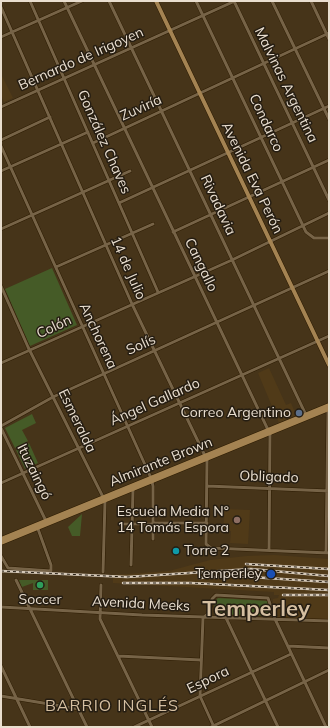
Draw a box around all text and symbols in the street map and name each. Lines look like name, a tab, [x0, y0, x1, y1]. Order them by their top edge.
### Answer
street label: Bernardo de Irigoyen	[16, 24, 146, 94]
street label: Malvinas Argentina	[251, 25, 321, 145]
street label: González Chaves	[74, 87, 134, 197]
street label: Zuviría	[118, 91, 164, 125]
street label: Condarco	[245, 91, 287, 155]
street label: Avenida Eva Perón	[218, 120, 286, 236]
street label: Rivadavia	[197, 172, 239, 238]
street label: 14 de Julio	[107, 234, 149, 302]
street label: Cangallo	[181, 235, 221, 295]
street label: Anchorena	[75, 300, 121, 372]
street label: Colón	[34, 312, 74, 342]
street label: Solís	[124, 331, 158, 359]
street label: Ángel Gallardo	[107, 375, 203, 429]
street label: Esmeralda	[54, 387, 100, 455]
place label: Correo Argentino	[181, 405, 291, 421]
marker: Correo Argentino	[294, 408, 304, 418]
street label: Almirante Brown	[107, 434, 215, 490]
street label: Ituzaingó	[13, 441, 55, 503]
street label: Obligado	[239, 468, 299, 486]
place label: Escuela Media N° 14 Tomás Espora	[117, 504, 229, 536]
marker: Escuela Media N° 14 Tomás Espora	[232, 515, 242, 525]
place label: Torre 2	[184, 543, 229, 559]
marker: Torre 2	[171, 546, 181, 556]
place label: Temperley	[195, 566, 262, 582]
marker: Temperley	[265, 568, 277, 580]
marker: Soccer	[35, 580, 45, 590]
place label: Soccer	[19, 592, 61, 608]
street label: Avenida Meeks	[92, 593, 190, 615]
district label: Temperley	[202, 596, 310, 622]
street label: Espora	[184, 663, 232, 697]
district label: BARRIO INGLÉS	[45, 696, 179, 716]

